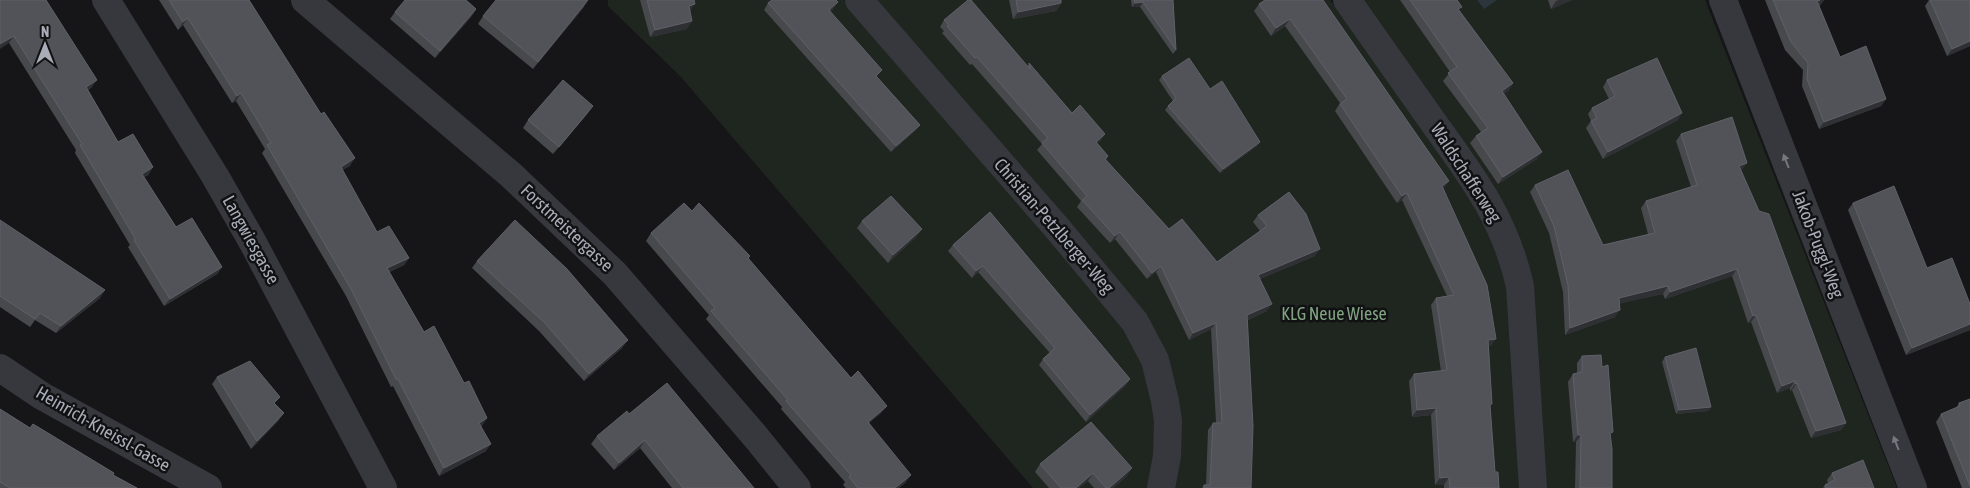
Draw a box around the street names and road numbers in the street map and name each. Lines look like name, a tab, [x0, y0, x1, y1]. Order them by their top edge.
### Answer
street label: Waldschafferweg	[1427, 119, 1506, 226]
street label: Christian-Petzlberger-Weg	[990, 154, 1119, 298]
street label: Forstmeistergasse	[517, 180, 618, 276]
street label: Jakob-Puggl-Weg	[1788, 187, 1849, 301]
street label: Langwiesgasse	[219, 192, 284, 288]
street label: Heinrich-Kneissl-Gasse	[32, 382, 174, 476]

